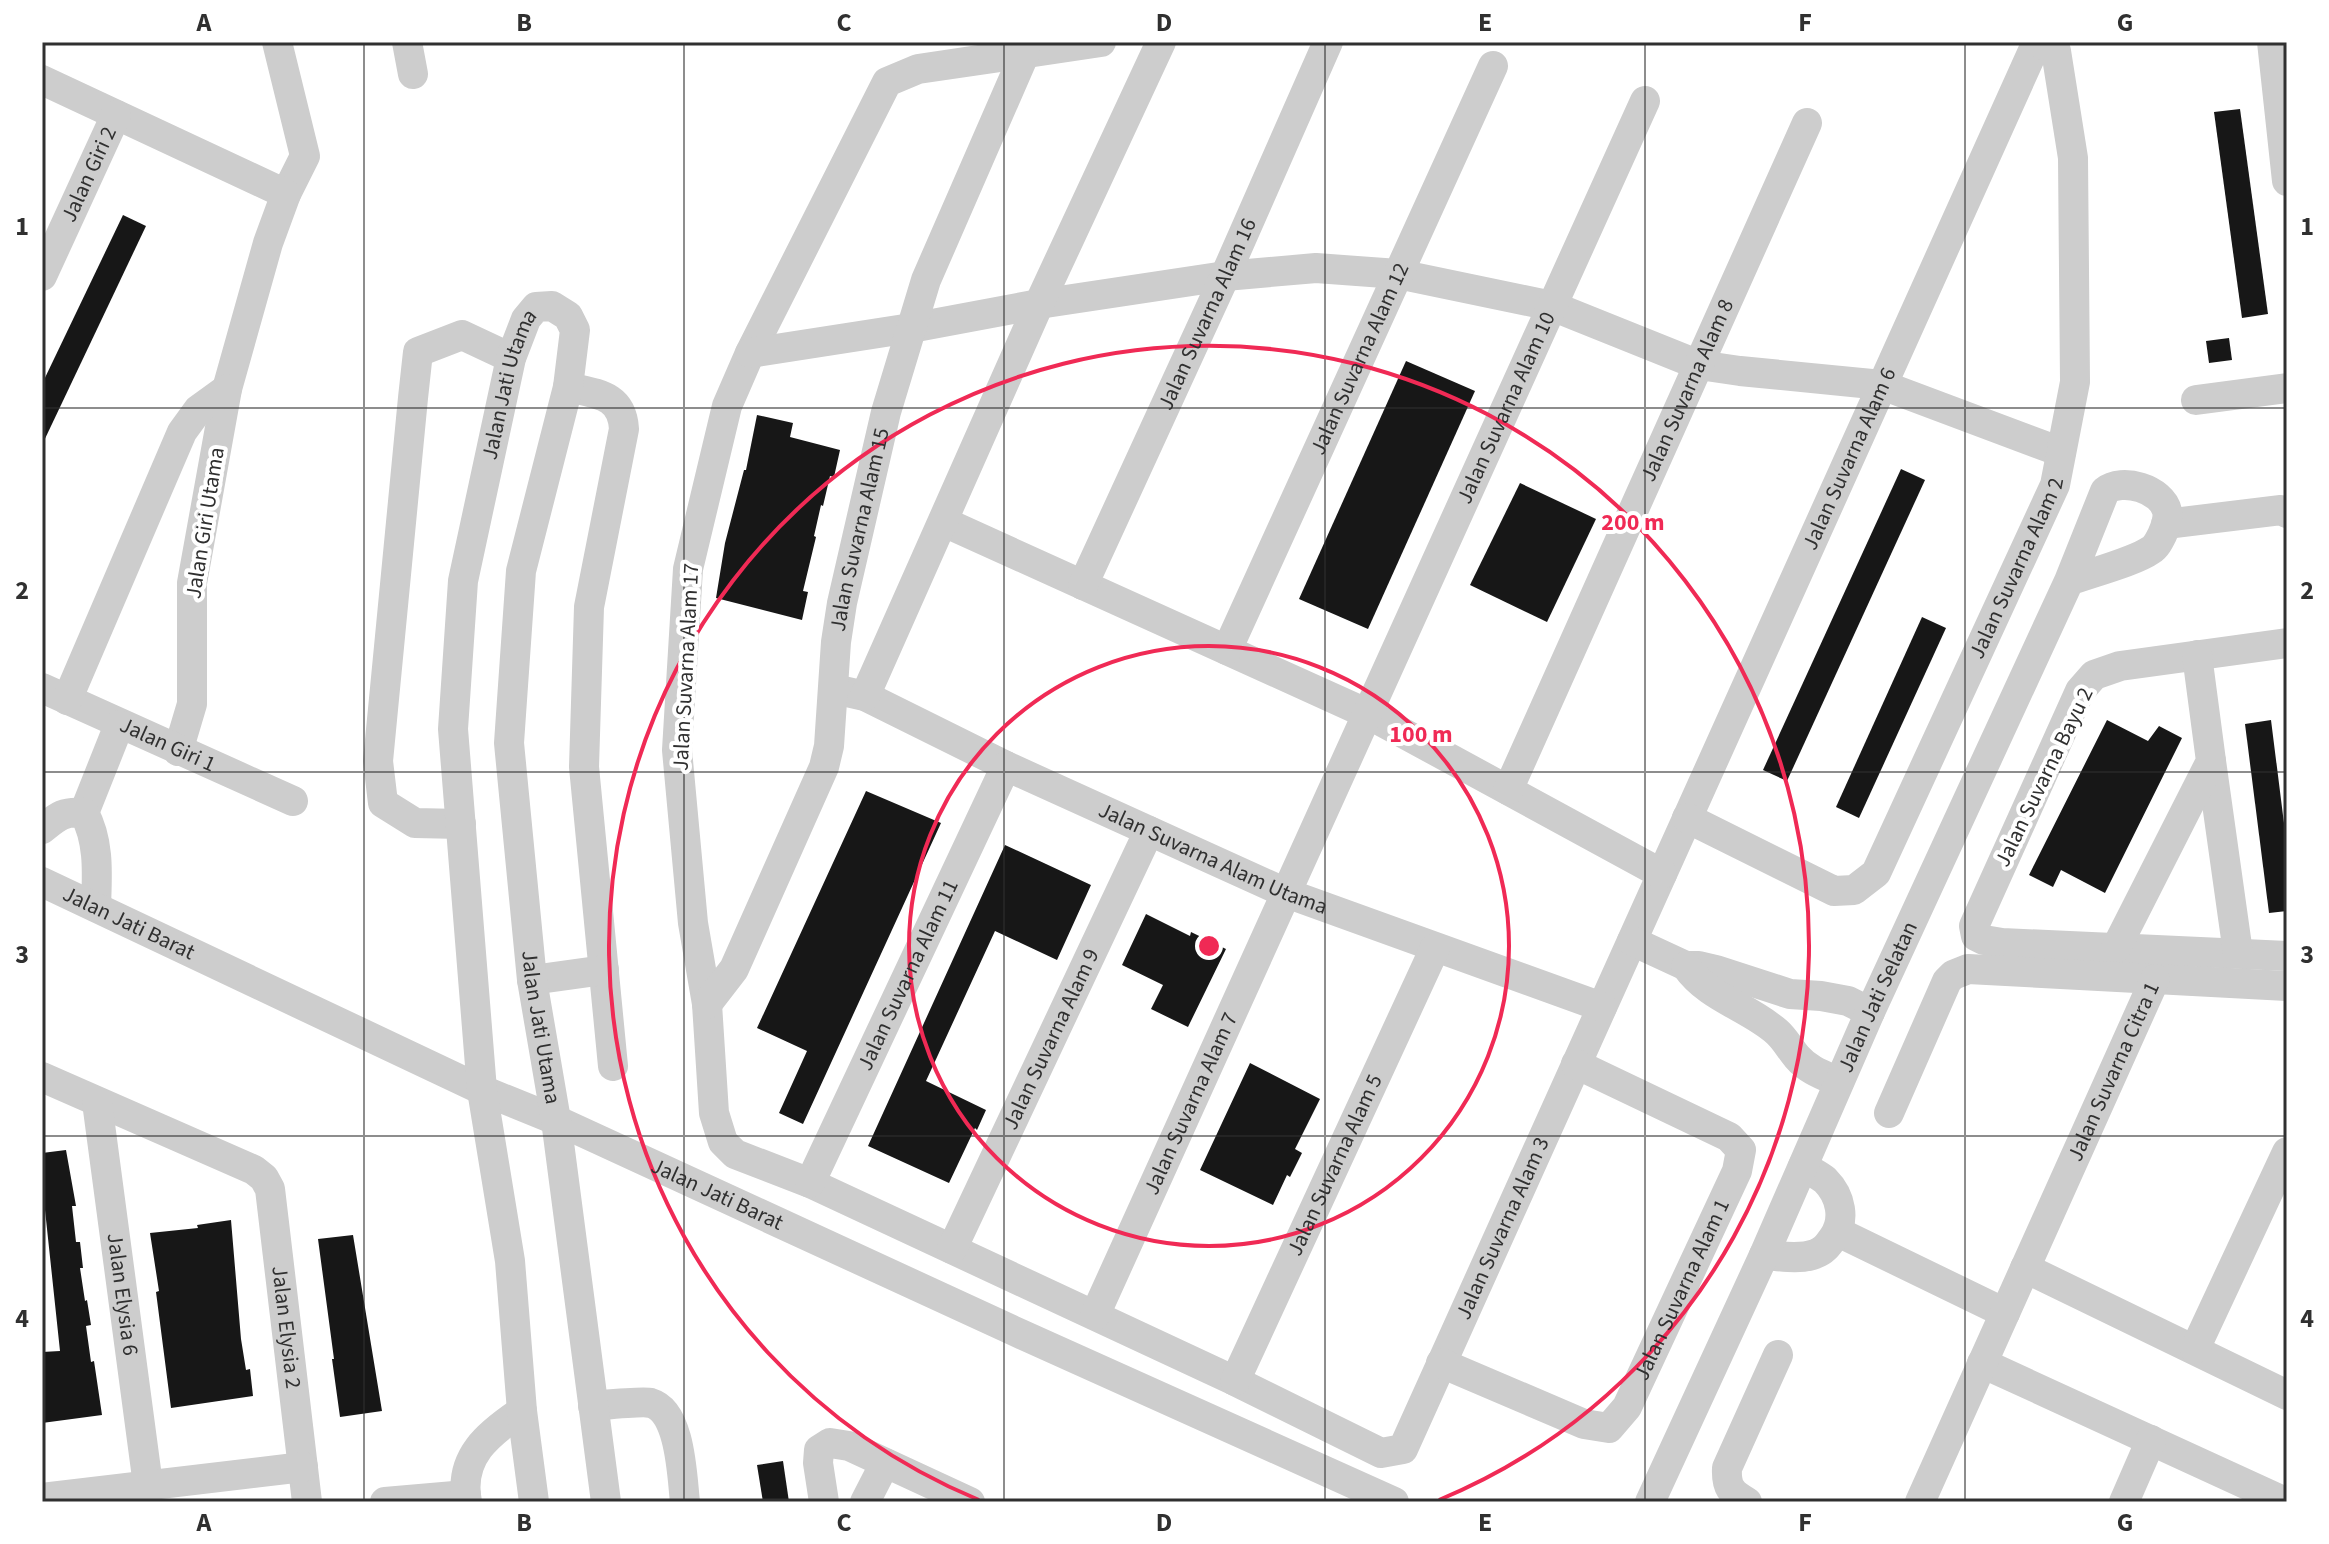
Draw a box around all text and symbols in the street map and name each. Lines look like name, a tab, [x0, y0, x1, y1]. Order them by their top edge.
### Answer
text: A	[196, 4, 213, 41]
text: B	[516, 4, 532, 41]
text: C	[836, 4, 852, 41]
text: D	[1156, 4, 1172, 41]
text: E	[1478, 4, 1492, 41]
text: F	[1798, 4, 1812, 41]
text: G	[2117, 4, 2133, 41]
street label: Jalan Giri 2	[53, 121, 125, 227]
text: 1	[15, 208, 29, 245]
text: 1	[2300, 208, 2314, 245]
street label: Jalan Suvarna Alam 16	[1149, 213, 1265, 415]
street label: Jalan Suvarna Alam 12	[1302, 258, 1417, 460]
street label: Jalan Suvarna Alam 8	[1632, 294, 1742, 487]
street label: Jalan Jati Utama	[474, 301, 544, 463]
street label: Jalan Suvarna Alam 10	[1449, 306, 1563, 509]
street label: Jalan Suvarna Alam 6	[1794, 362, 1904, 555]
street label: Jalan Suvarna Alam 15	[822, 425, 898, 634]
street label: Jalan Giri Utama	[177, 445, 233, 601]
street label: Jalan Suvarna Alam 2	[1961, 475, 2072, 664]
text: 200 m	[1601, 505, 1665, 540]
street label: Jalan Suvarna Alam 17	[665, 562, 707, 772]
text: 2	[15, 572, 29, 609]
text: 2	[2300, 572, 2314, 609]
street label: Jalan Suvarna Bayu 2	[1987, 682, 2101, 872]
street label: Jalan Giri 1	[115, 709, 221, 780]
text: 100 m	[1389, 717, 1453, 752]
street label: Jalan Suvarna Alam Utama	[1093, 794, 1332, 923]
street label: Jalan Suvarna Alam 11	[849, 874, 967, 1076]
street label: Jalan Jati Barat	[57, 878, 201, 968]
street label: Jalan Jati Selatan	[1830, 916, 1926, 1077]
centre of rings	[1195, 932, 1223, 960]
text: 3	[15, 936, 29, 973]
text: 3	[2300, 936, 2314, 973]
street label: Jalan Suvarna Alam 9	[994, 943, 1107, 1135]
street label: Jalan Jati Utama	[513, 949, 569, 1106]
street label: Jalan Suvarna Citra 1	[2059, 977, 2168, 1166]
street label: Jalan Suvarna Alam 7	[1136, 1007, 1246, 1200]
street label: Jalan Suvarna Alam 5	[1279, 1069, 1391, 1261]
street label: Jalan Suvarna Alam 3	[1447, 1132, 1558, 1325]
street label: Jalan Jati Barat	[646, 1150, 789, 1239]
street label: Jalan Suvarna Alam 1	[1626, 1194, 1738, 1386]
street label: Jalan Elysia 6	[99, 1231, 147, 1358]
street label: Jalan Elysia 2	[263, 1264, 309, 1390]
text: 4	[15, 1300, 29, 1337]
text: 4	[2300, 1300, 2314, 1337]
text: A	[196, 1504, 213, 1541]
text: B	[516, 1504, 532, 1541]
text: C	[836, 1504, 852, 1541]
text: D	[1156, 1504, 1172, 1541]
text: E	[1478, 1504, 1492, 1541]
text: F	[1798, 1504, 1812, 1541]
text: G	[2117, 1504, 2133, 1541]

